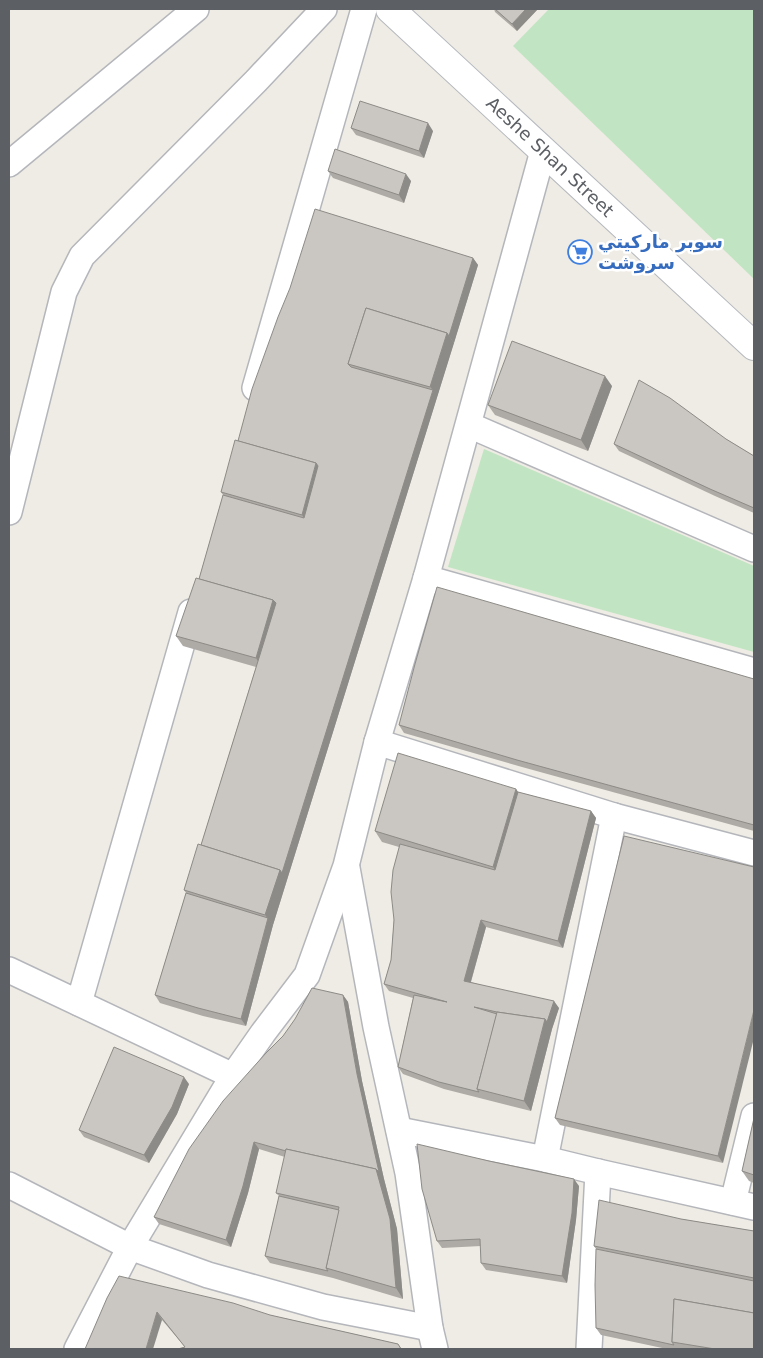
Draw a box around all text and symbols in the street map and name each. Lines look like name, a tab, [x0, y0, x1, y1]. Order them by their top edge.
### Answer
street label: Aeshe Shan Street	[482, 92, 618, 221]
place label: سوبر ماركيتي سروشت	[598, 231, 723, 274]
supermarket icon: سوبر ماركيتي سروشت	[567, 239, 593, 265]

